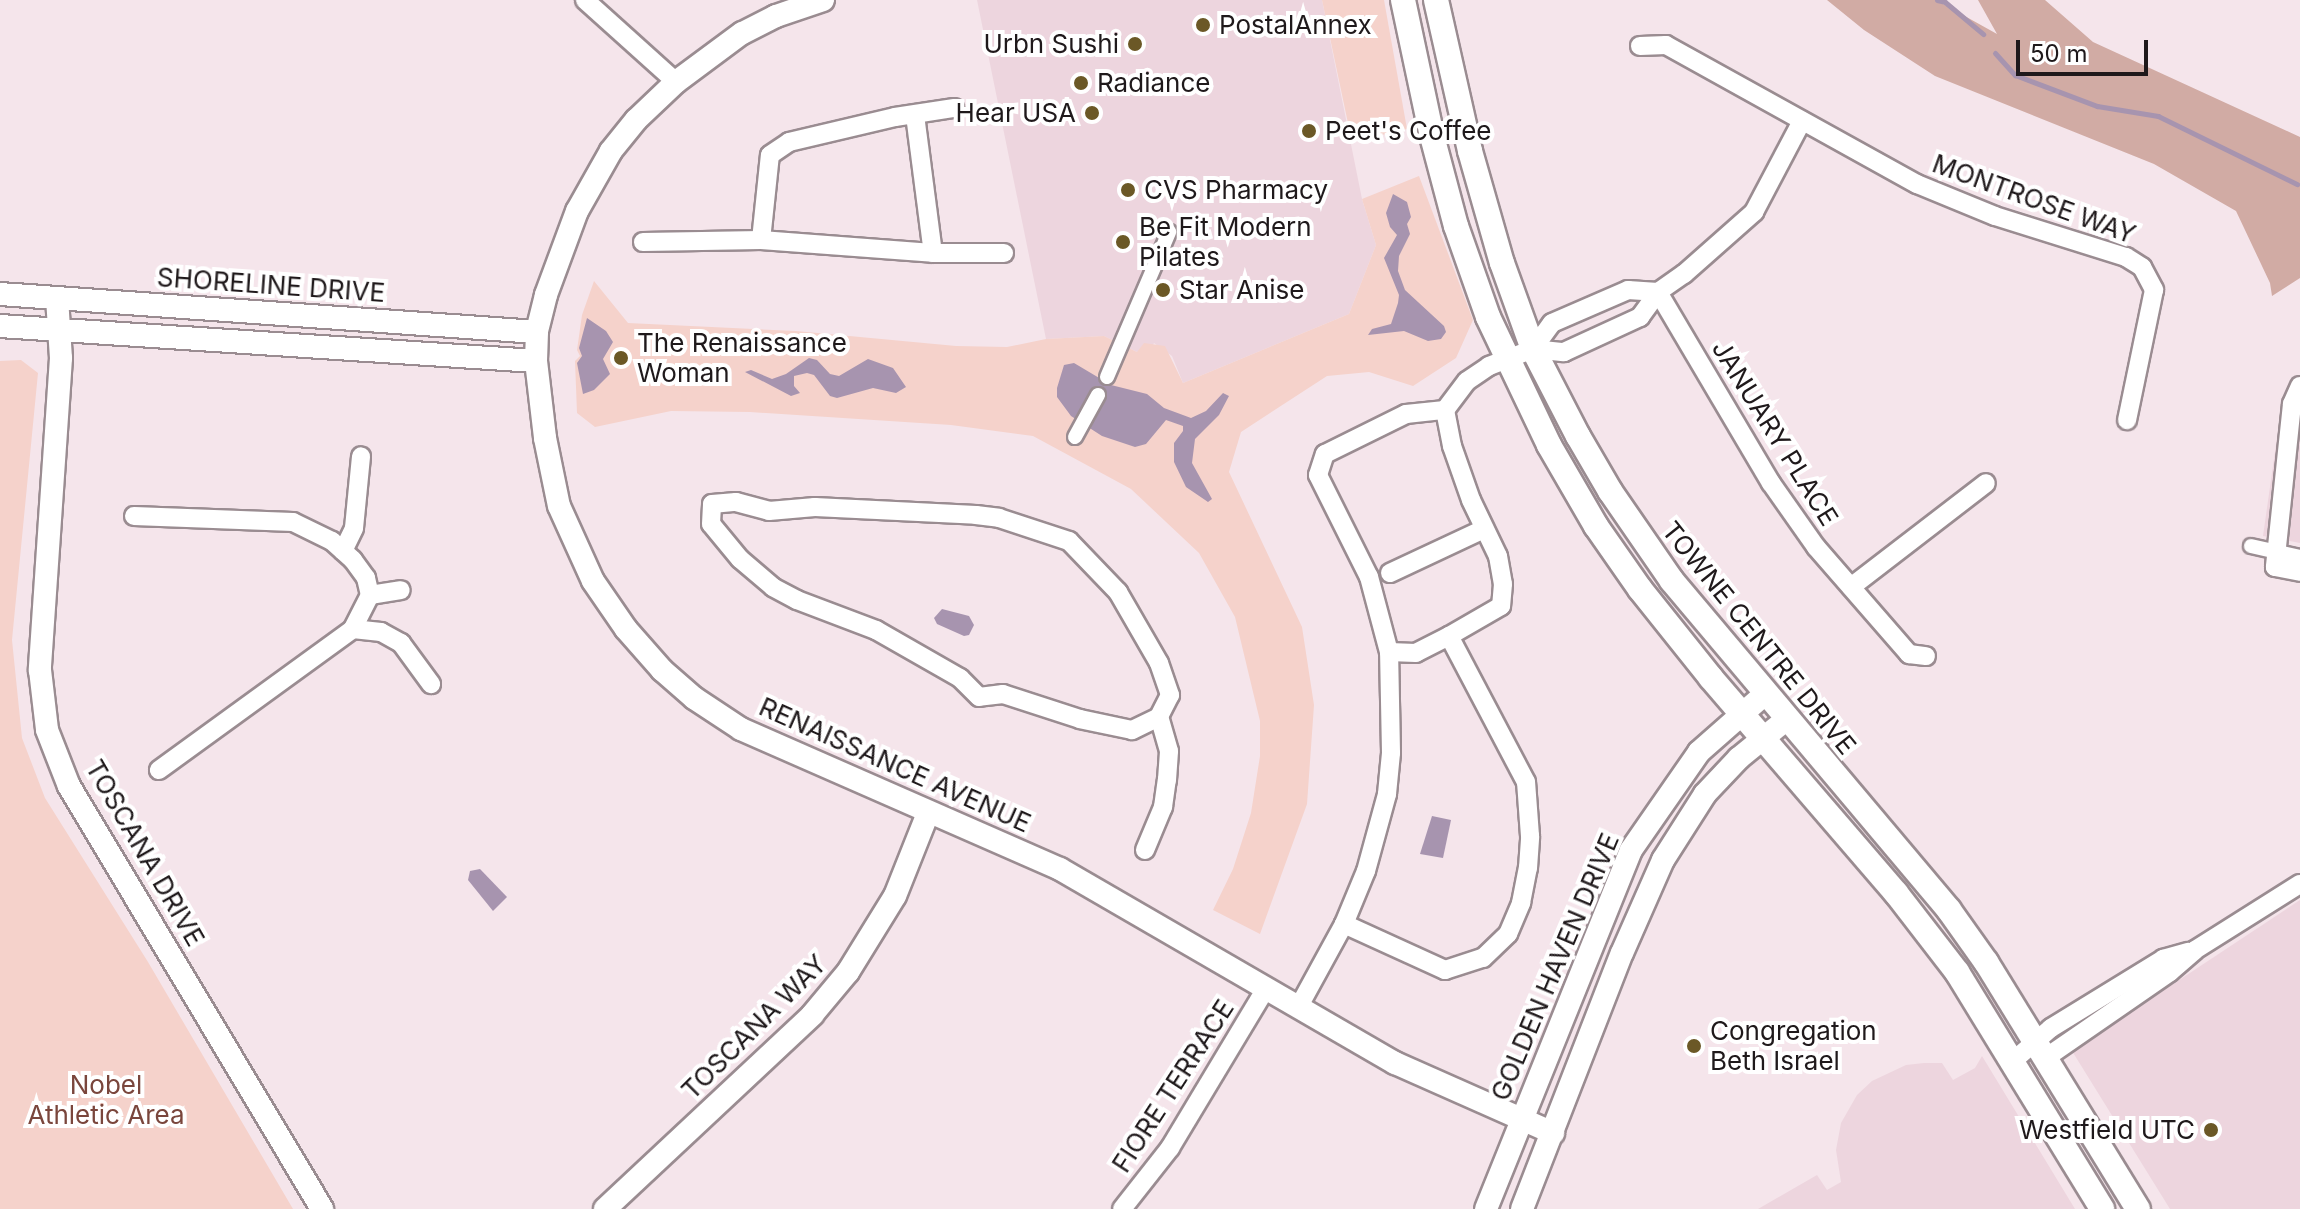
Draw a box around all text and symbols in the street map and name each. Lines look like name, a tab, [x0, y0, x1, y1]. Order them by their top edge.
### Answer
place label: PostalAnnex	[1219, 9, 1372, 41]
marker: PostalAnnex	[1194, 16, 1212, 34]
scale bar	[2020, 24, 2152, 74]
place label: Urbn Sushi	[983, 28, 1119, 60]
marker: Urbn Sushi	[1126, 35, 1144, 53]
text: 50 m	[2030, 39, 2088, 68]
place label: Radiance	[1097, 67, 1210, 99]
marker: Radiance	[1072, 74, 1090, 92]
place label: Hear USA	[956, 97, 1076, 129]
marker: Hear USA	[1083, 104, 1101, 122]
place label: Peet's Coffee	[1325, 115, 1491, 147]
marker: Peet's Coffee	[1300, 122, 1318, 140]
street label: MONTROSE WAY	[1928, 148, 2140, 250]
place label: CVS Pharmacy	[1144, 174, 1328, 206]
marker: CVS Pharmacy	[1119, 181, 1137, 199]
place label: Be Fit Modern Pilates	[1139, 211, 1312, 272]
marker: Be Fit Modern Pilates	[1114, 233, 1132, 251]
street label: SHORELINE DRIVE	[156, 261, 386, 309]
place label: Star Anise	[1179, 274, 1304, 306]
marker: Star Anise	[1154, 281, 1172, 299]
place label: The Renaissance Woman	[637, 327, 847, 388]
street label: JANUARY PLACE	[1705, 335, 1845, 531]
marker: The Renaissance Woman	[612, 349, 630, 367]
street label: TOWNE CENTRE DRIVE	[1655, 515, 1863, 761]
street label: RENAISSANCE AVENUE	[754, 691, 1036, 839]
street label: TOSCANA DRIVE	[79, 754, 211, 952]
street label: GOLDEN HAVEN DRIVE	[1485, 829, 1625, 1105]
street label: TOSCANA WAY	[675, 948, 833, 1106]
street label: FIORE TERRACE	[1106, 994, 1240, 1178]
place label: Congregation Beth Israel	[1710, 1015, 1877, 1076]
marker: Congregation Beth Israel	[1685, 1037, 1703, 1055]
park label: Nobel Athletic Area	[27, 1069, 185, 1130]
place label: Westfield UTC	[2019, 1114, 2195, 1146]
marker: Westfield UTC	[2202, 1121, 2220, 1139]

